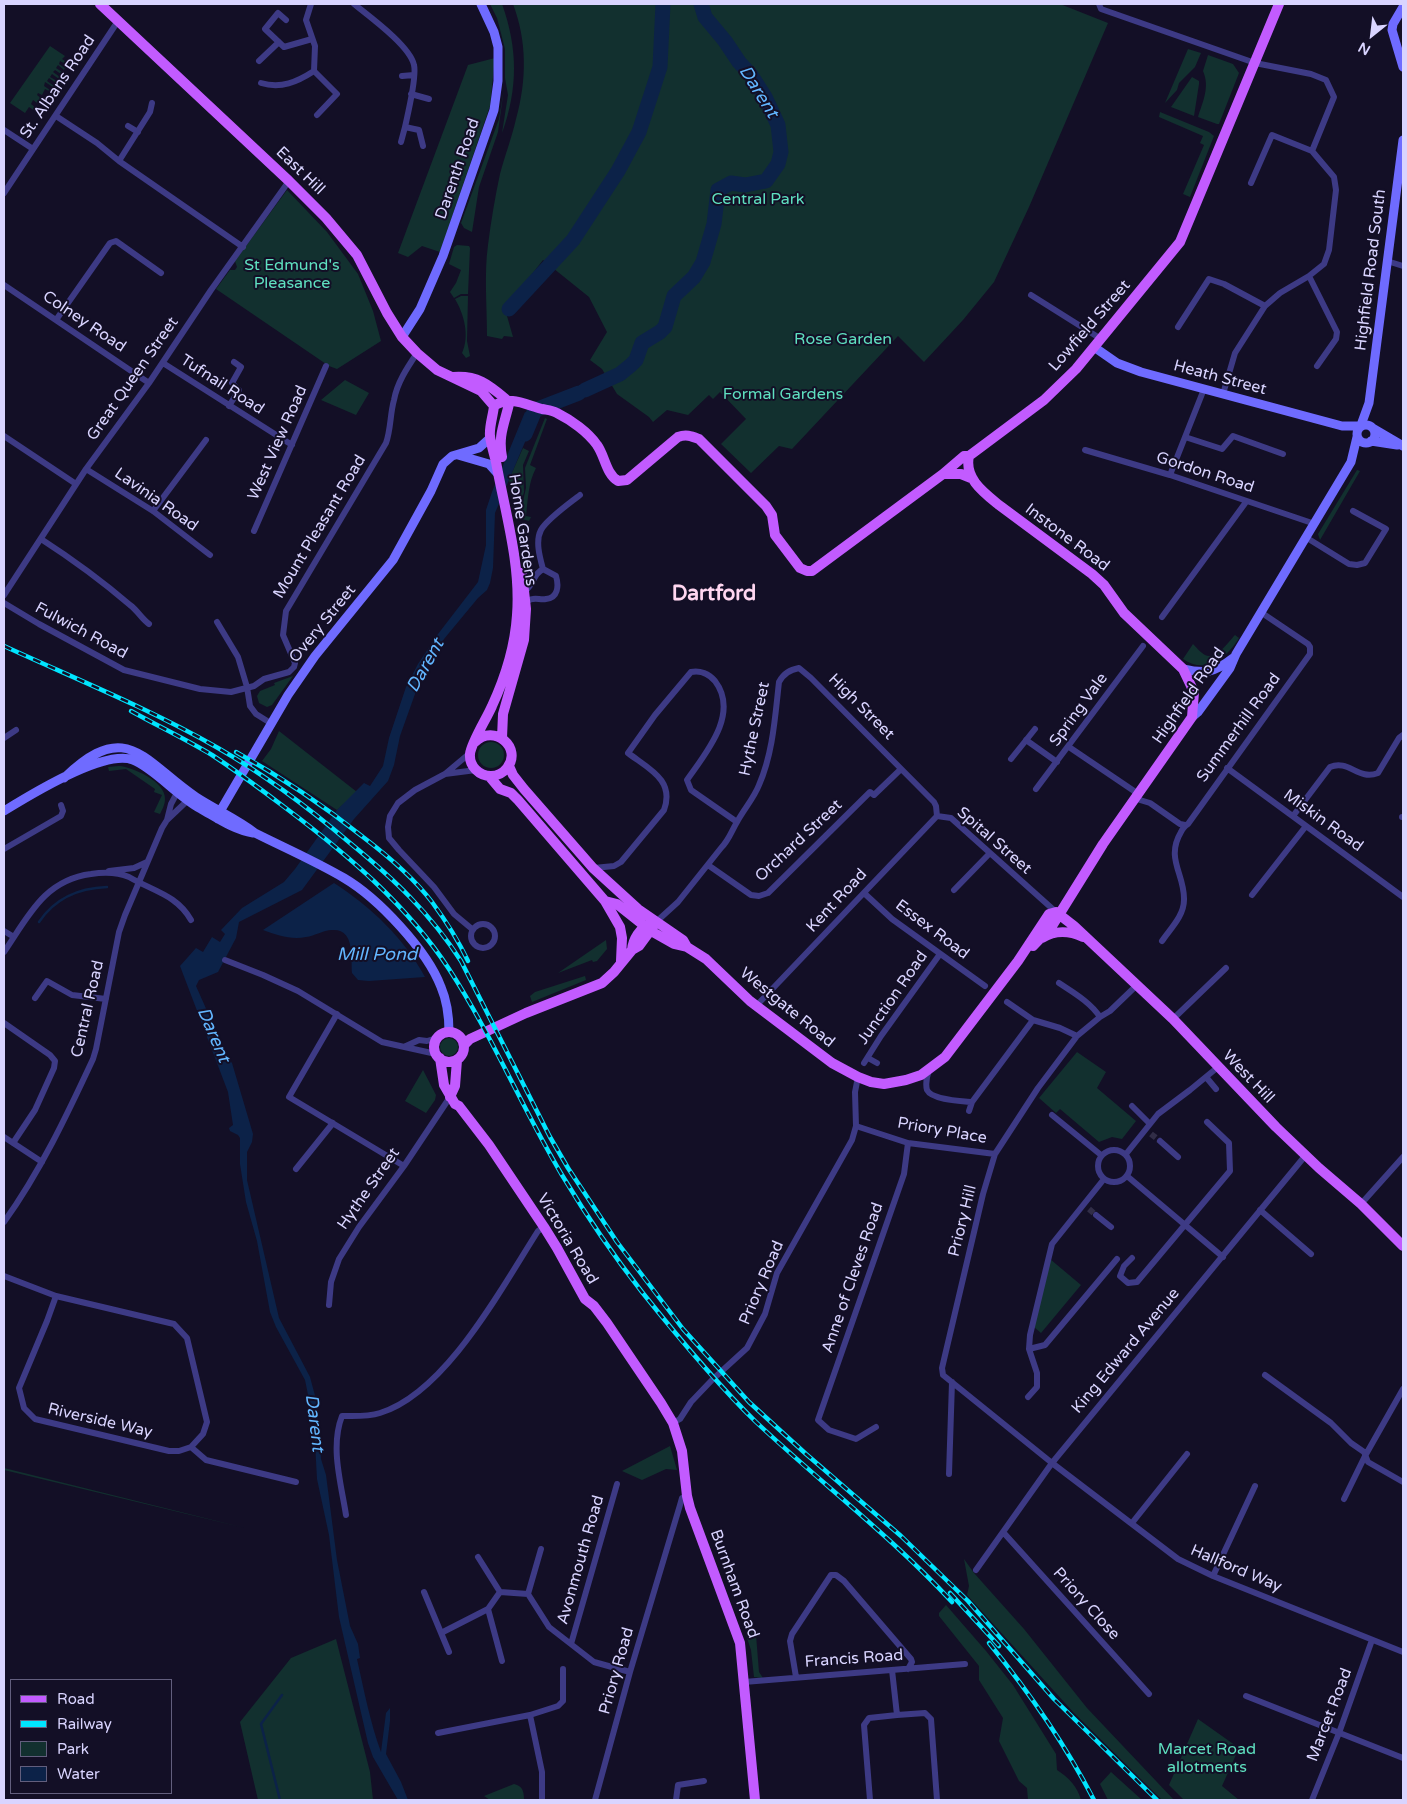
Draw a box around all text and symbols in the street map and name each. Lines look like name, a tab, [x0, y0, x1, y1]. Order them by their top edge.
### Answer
north arrow	[1347, 10, 1397, 60]
street label: St. Albans Road	[16, 32, 100, 142]
text: N	[1355, 38, 1374, 59]
water label: Darent	[734, 62, 782, 122]
street label: Darenth Road	[432, 116, 484, 222]
street label: East Hill	[271, 143, 329, 199]
street label: Highfield Road South	[1352, 188, 1390, 352]
park label: Central Park	[711, 190, 805, 210]
park label: St Edmund's Pleasance	[244, 256, 340, 294]
street label: Lowfield Street	[1045, 276, 1135, 376]
street label: Colney Road	[39, 287, 129, 357]
street label: Great Queen Street	[83, 313, 183, 445]
park label: Rose Garden	[794, 330, 892, 350]
street label: Tufnail Road	[177, 351, 267, 419]
street label: Heath Street	[1171, 356, 1269, 400]
street label: West View Road	[244, 383, 312, 503]
park label: Formal Gardens	[723, 385, 843, 405]
street label: Gordon Road	[1154, 448, 1256, 498]
street label: Mount Pleasant Road	[270, 452, 370, 602]
street label: Lavinia Road	[111, 464, 201, 536]
street label: Home Gardens	[504, 473, 540, 587]
street label: Instone Road	[1021, 500, 1113, 576]
street label: Overy Street	[286, 581, 360, 667]
district label: Dartford	[672, 581, 756, 607]
street label: Fulwich Road	[31, 599, 131, 663]
water label: Darent	[403, 635, 449, 697]
street label: Highfield Road	[1149, 644, 1229, 748]
street label: Spring Vale	[1046, 669, 1112, 751]
street label: High Street	[824, 670, 898, 744]
street label: Summerhill Road	[1193, 670, 1285, 786]
street label: Hythe Street	[736, 680, 774, 778]
street label: Miskin Road	[1279, 786, 1367, 856]
street label: Orchard Street	[752, 796, 846, 886]
street label: Spital Street	[953, 803, 1035, 879]
street label: Kent Road	[803, 865, 871, 937]
street label: Essex Road	[891, 896, 973, 964]
water label: Mill Pond	[337, 944, 417, 966]
street label: Junction Road	[854, 948, 932, 1048]
street label: Central Road	[68, 959, 108, 1059]
street label: Westgate Road	[736, 964, 838, 1052]
water label: Darent	[192, 1004, 234, 1066]
street label: West Hill	[1218, 1046, 1278, 1108]
street label: Priory Place	[896, 1114, 988, 1148]
street label: Hythe Street	[334, 1144, 404, 1234]
street label: Priory Hill	[945, 1183, 981, 1259]
street label: Victoria Road	[532, 1190, 602, 1288]
street label: Anne of Cleves Road	[818, 1200, 888, 1356]
street label: Priory Road	[736, 1238, 788, 1328]
street label: King Edward Avenue	[1068, 1284, 1184, 1418]
water label: Darent	[300, 1393, 328, 1453]
street label: Riverside Way	[46, 1400, 154, 1442]
street label: Avonmouth Road	[553, 1493, 609, 1627]
street label: Burnham Road	[705, 1527, 763, 1641]
street label: Hallford Way	[1187, 1541, 1285, 1597]
street label: Priory Close	[1048, 1564, 1124, 1644]
street label: Priory Road	[595, 1625, 639, 1717]
street label: Francis Road	[804, 1646, 904, 1672]
street label: Marcet Road	[1303, 1666, 1357, 1764]
legend	[10, 1679, 172, 1794]
text: Road	[57, 1690, 95, 1708]
text: Railway	[57, 1715, 112, 1733]
text: Park	[57, 1740, 89, 1758]
park label: Marcet Road allotments	[1158, 1740, 1256, 1778]
text: Water	[57, 1765, 100, 1783]

